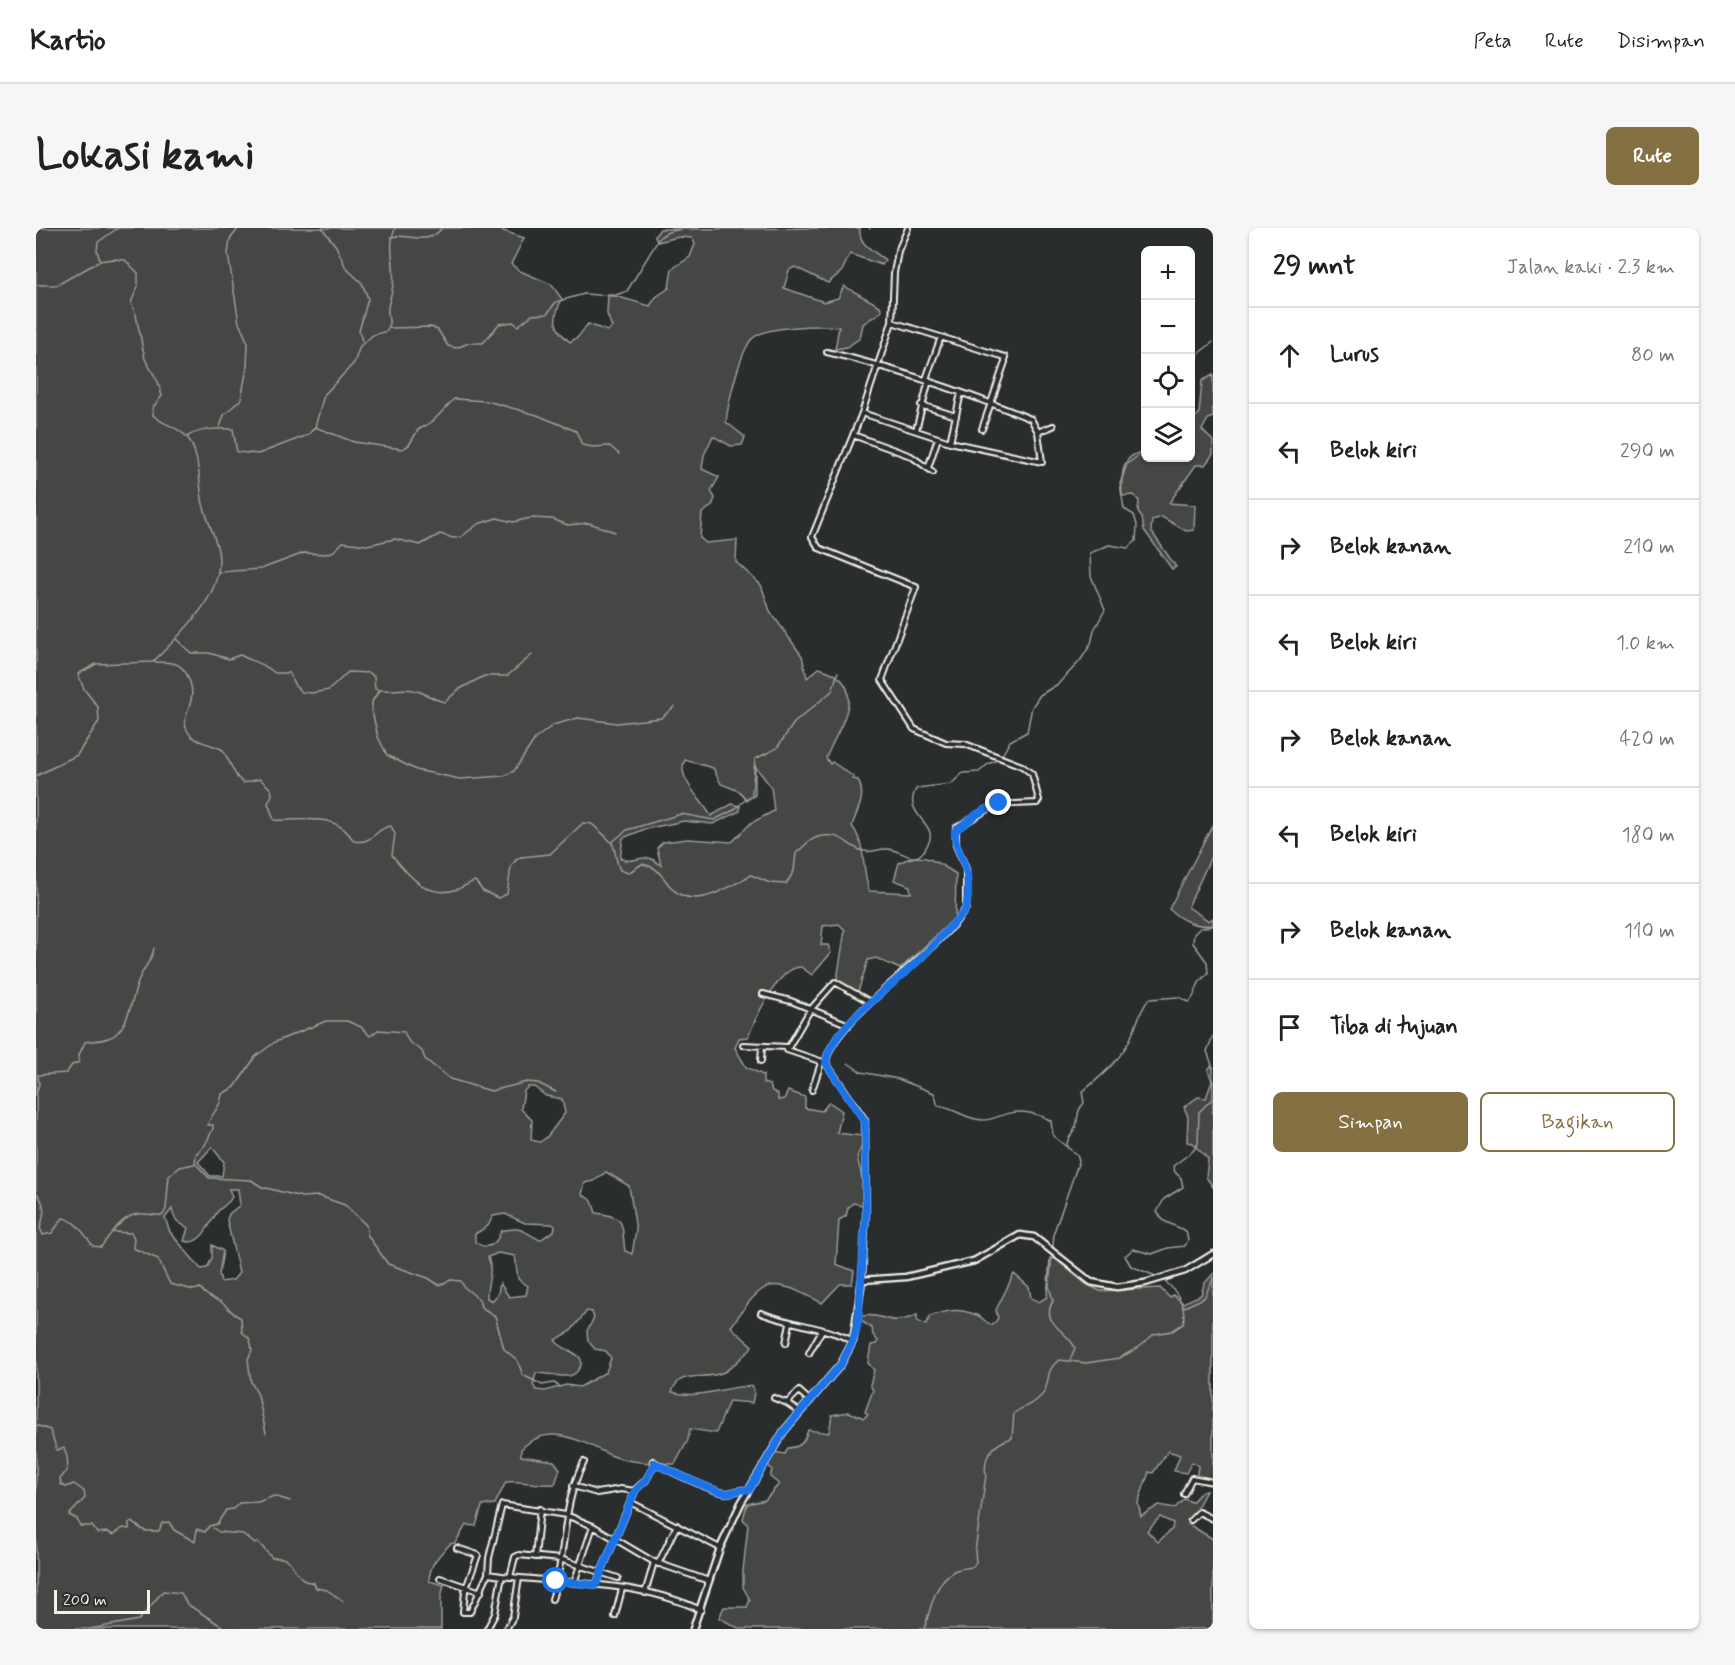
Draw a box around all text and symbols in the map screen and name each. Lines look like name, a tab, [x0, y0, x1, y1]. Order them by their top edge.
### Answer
text: Kartio	[30, 23, 106, 60]
text: Peta	[1474, 27, 1512, 55]
text: Rute	[1545, 27, 1584, 55]
text: Disimpan	[1617, 27, 1705, 55]
button: Rute	[1606, 127, 1699, 185]
text: Lokasi kami	[36, 129, 255, 184]
map controls	[1141, 246, 1195, 462]
button: +	[1141, 246, 1195, 300]
text: 29 mnt	[1273, 250, 1356, 284]
text: Jalan kaki · 2.3 km	[1507, 254, 1675, 281]
button: −	[1141, 300, 1195, 354]
icon: ahead	[1273, 339, 1306, 372]
text: Lurus	[1330, 341, 1379, 369]
text: 80 m	[1631, 342, 1675, 369]
button: locate	[1141, 354, 1195, 408]
button: layers	[1141, 408, 1195, 462]
icon: left	[1273, 435, 1306, 468]
text: Belok kiri	[1330, 437, 1417, 465]
text: 290 m	[1620, 438, 1675, 465]
icon: right	[1273, 531, 1306, 564]
text: Belok kanan	[1330, 533, 1451, 561]
text: 210 m	[1623, 534, 1675, 561]
icon: left	[1273, 627, 1306, 660]
text: Belok kiri	[1330, 629, 1417, 657]
text: 1.0 km	[1616, 630, 1675, 657]
icon: right	[1273, 723, 1306, 756]
text: Belok kanan	[1330, 725, 1451, 753]
text: 420 m	[1619, 726, 1675, 753]
route end	[985, 789, 1011, 815]
icon: left	[1273, 819, 1306, 852]
text: Belok kiri	[1330, 821, 1417, 849]
text: 180 m	[1622, 822, 1675, 849]
icon: right	[1273, 915, 1306, 948]
text: Belok kanan	[1330, 917, 1451, 945]
text: 110 m	[1624, 918, 1675, 945]
icon: arrive	[1273, 1011, 1306, 1044]
text: Tiba di tujuan	[1330, 1013, 1458, 1041]
button: Simpan	[1273, 1092, 1468, 1152]
button: Bagikan	[1480, 1092, 1675, 1152]
route start	[542, 1567, 568, 1593]
scale bar	[54, 1587, 150, 1614]
text: 200 m	[63, 1590, 107, 1611]

